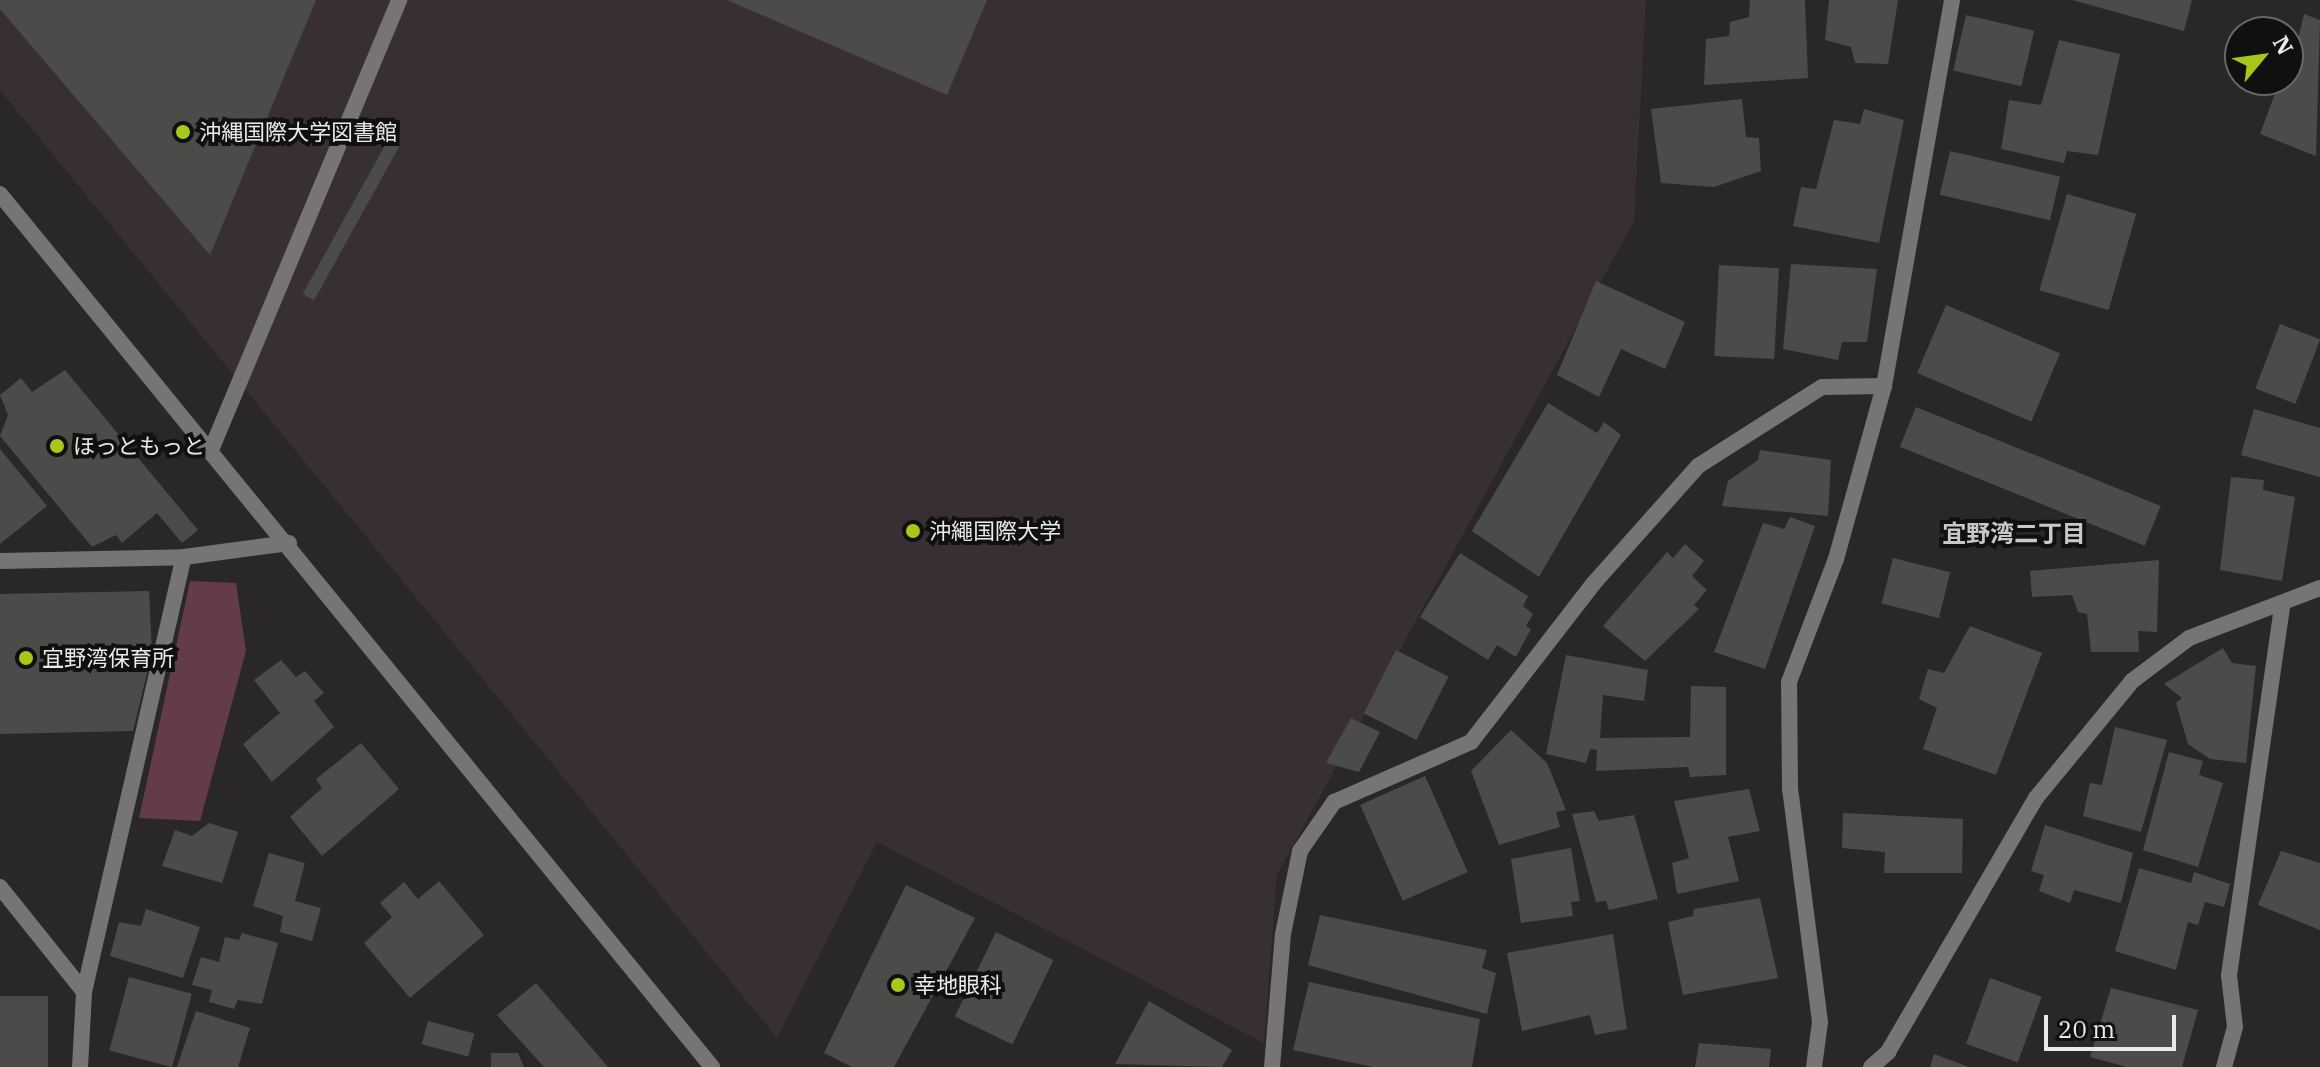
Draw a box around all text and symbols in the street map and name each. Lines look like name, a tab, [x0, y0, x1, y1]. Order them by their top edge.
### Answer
north arrow	[2224, 16, 2304, 96]
text: N	[2267, 30, 2301, 60]
place label: 沖縄国際大学図書館	[199, 119, 397, 145]
marker: 沖縄国際大学図書館	[174, 123, 192, 141]
place label: ほっともっと	[73, 433, 205, 459]
marker: ほっともっと	[48, 437, 66, 455]
place label: 沖繩国際大学	[929, 518, 1061, 544]
district label: 宜野湾二丁目	[1942, 520, 2086, 548]
marker: 沖繩国際大学	[904, 522, 922, 540]
place label: 宜野湾保育所	[42, 645, 174, 671]
marker: 宜野湾保育所	[17, 649, 35, 667]
place label: 幸地眼科	[914, 972, 1002, 998]
marker: 幸地眼科	[889, 976, 907, 994]
scale bar	[2048, 999, 2180, 1049]
text: 20 m	[2058, 1013, 2115, 1045]

